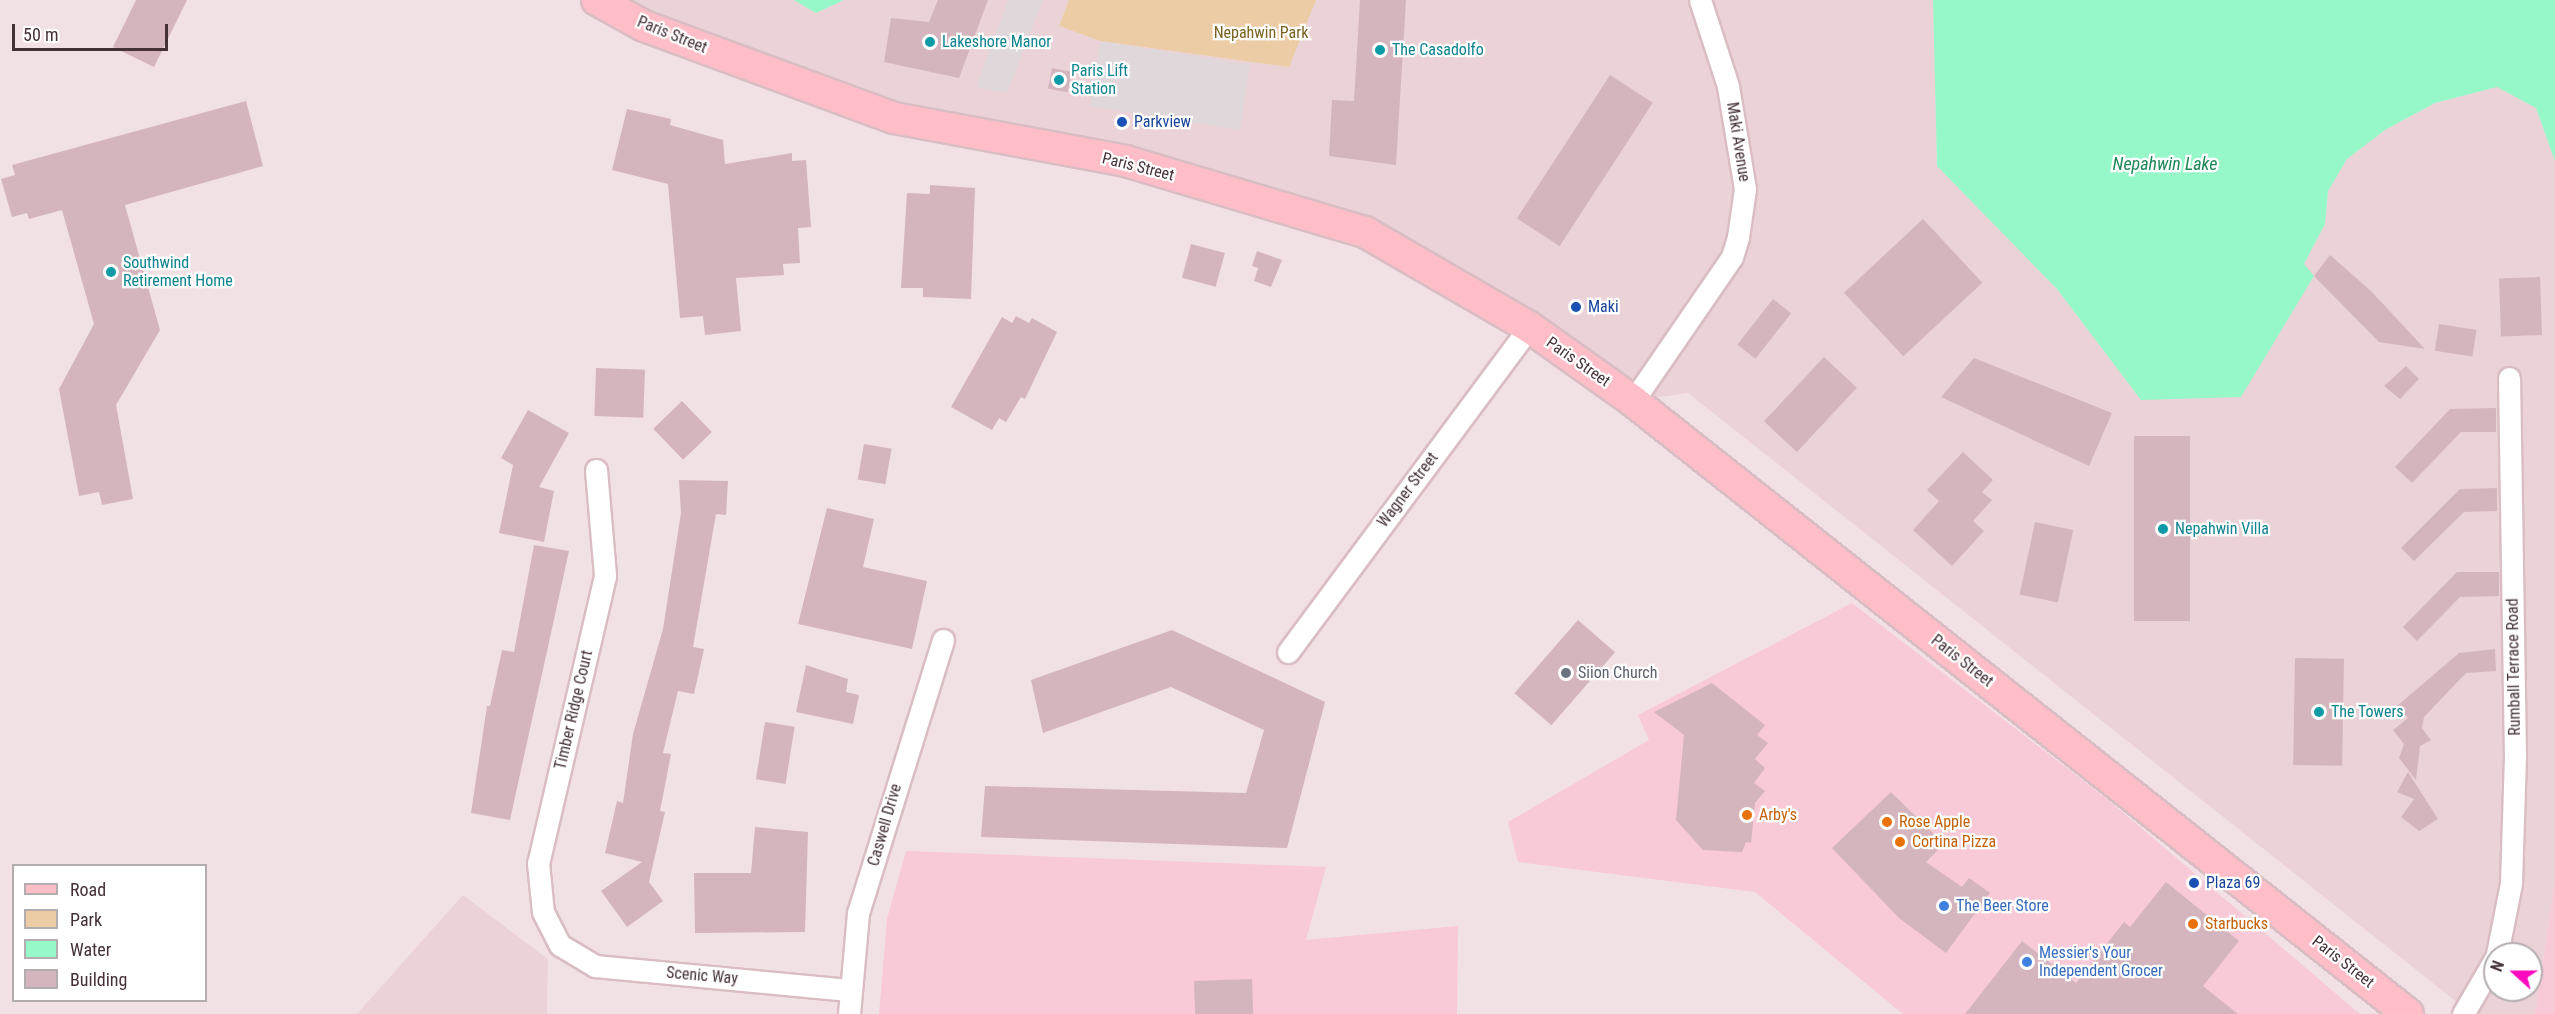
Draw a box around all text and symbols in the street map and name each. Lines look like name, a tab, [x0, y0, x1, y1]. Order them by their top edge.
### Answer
scale bar	[15, 12, 171, 50]
street label: Paris Street	[634, 12, 710, 58]
park label: Nepahwin Park	[1214, 23, 1308, 43]
text: 50 m	[23, 24, 58, 45]
place label: Lakeshore Manor	[942, 32, 1051, 52]
marker: Lakeshore Manor	[923, 35, 937, 49]
place label: The Casadolfo	[1392, 40, 1484, 60]
marker: The Casadolfo	[1373, 43, 1387, 57]
place label: Paris Lift Station	[1071, 61, 1128, 99]
marker: Paris Lift Station	[1052, 73, 1066, 87]
street label: Maki Avenue	[1722, 101, 1754, 183]
place label: Parkview	[1134, 112, 1191, 132]
marker: Parkview	[1115, 115, 1129, 129]
street label: Paris Street	[1100, 149, 1176, 185]
water label: Nepahwin Lake	[2113, 153, 2217, 175]
place label: Southwind Retirement Home	[123, 253, 233, 291]
marker: Southwind Retirement Home	[104, 265, 118, 279]
place label: Maki	[1588, 297, 1619, 317]
marker: Maki	[1569, 300, 1583, 314]
street label: Paris Street	[1542, 333, 1614, 391]
street label: Wagner Street	[1374, 449, 1442, 531]
place label: Nepahwin Villa	[2175, 519, 2269, 539]
marker: Nepahwin Villa	[2156, 522, 2170, 536]
street label: Rumball Terrace Road	[2503, 598, 2525, 736]
street label: Paris Street	[1927, 631, 1997, 691]
street label: Timber Ridge Court	[551, 648, 597, 772]
place label: Siion Church	[1578, 663, 1657, 683]
marker: Siion Church	[1559, 666, 1573, 680]
place label: The Towers	[2331, 702, 2404, 722]
marker: The Towers	[2312, 705, 2326, 719]
street label: Caswell Drive	[864, 782, 906, 868]
place label: Arby's	[1759, 805, 1797, 825]
marker: Arby's	[1740, 808, 1754, 822]
place label: Rose Apple	[1899, 812, 1970, 832]
marker: Rose Apple	[1880, 815, 1894, 829]
place label: Cortina Pizza	[1912, 832, 1996, 852]
marker: Cortina Pizza	[1893, 835, 1907, 849]
legend	[12, 864, 207, 1002]
place label: Plaza 69	[2206, 873, 2260, 893]
marker: Plaza 69	[2187, 876, 2201, 890]
text: Road	[70, 879, 106, 900]
place label: The Beer Store	[1956, 896, 2049, 916]
marker: The Beer Store	[1937, 899, 1951, 913]
text: Park	[70, 909, 102, 930]
place label: Starbucks	[2205, 914, 2268, 934]
marker: Starbucks	[2186, 917, 2200, 931]
street label: Paris Street	[2308, 932, 2378, 992]
text: Water	[70, 939, 111, 960]
north arrow	[2483, 942, 2543, 1002]
place label: Messier's Your Independent Grocer	[2039, 943, 2163, 981]
marker: Messier's Your Independent Grocer	[2020, 955, 2034, 969]
text: N	[2487, 958, 2508, 974]
street label: Scenic Way	[665, 963, 739, 989]
text: Building	[70, 969, 127, 990]

